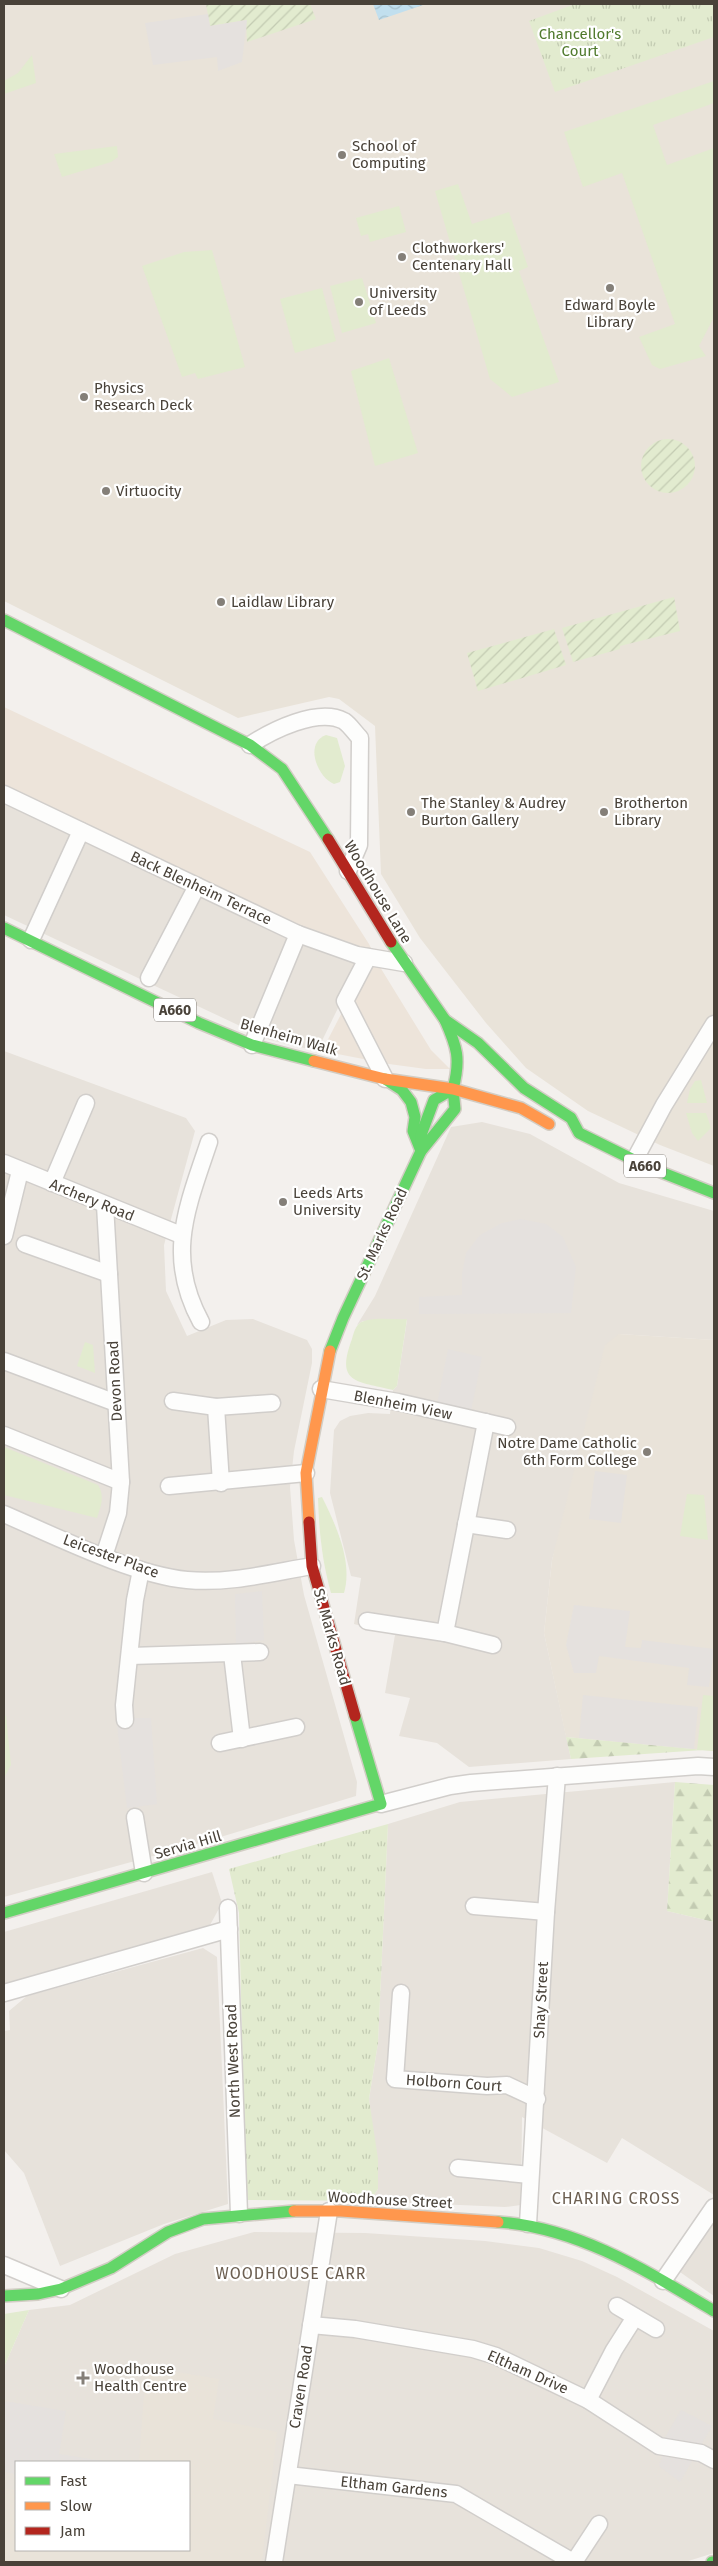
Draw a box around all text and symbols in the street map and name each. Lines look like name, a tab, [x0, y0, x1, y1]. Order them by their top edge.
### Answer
park label: Chancellor's Court	[539, 25, 621, 60]
place label: School of Computing	[352, 137, 426, 172]
marker: School of Computing	[336, 149, 348, 161]
place label: Clothworkers' Centenary Hall	[412, 239, 512, 274]
marker: Clothworkers' Centenary Hall	[396, 251, 408, 263]
marker: Edward Boyle Library	[604, 282, 616, 294]
place label: University of Leeds	[369, 284, 438, 319]
marker: University of Leeds	[353, 296, 365, 308]
place label: Edward Boyle Library	[564, 296, 656, 331]
place label: Physics Research Deck	[94, 379, 192, 414]
marker: Physics Research Deck	[78, 391, 90, 403]
place label: Virtuocity	[116, 482, 182, 500]
marker: Virtuocity	[100, 485, 112, 497]
place label: Laidlaw Library	[231, 593, 335, 611]
marker: Laidlaw Library	[215, 596, 227, 608]
place label: The Stanley & Audrey Burton Gallery	[421, 794, 567, 829]
place label: Brotherton Library	[614, 794, 688, 829]
marker: The Stanley & Audrey Burton Gallery	[405, 806, 417, 818]
marker: Brotherton Library	[598, 806, 610, 818]
street label: Woodhouse Lane	[340, 837, 416, 947]
street label: Back Blenheim Terrace	[127, 847, 275, 929]
road number: A660	[154, 998, 196, 1022]
street label: Blenheim Walk	[238, 1015, 340, 1060]
road number: A660	[624, 1154, 666, 1178]
street label: Archery Road	[47, 1175, 137, 1225]
place label: Leeds Arts University	[293, 1184, 363, 1219]
street label: St. Marks Road	[353, 1185, 411, 1283]
marker: Leeds Arts University	[277, 1196, 289, 1208]
street label: Devon Road	[104, 1340, 126, 1422]
street label: Blenheim View	[352, 1387, 454, 1423]
place label: Notre Dame Catholic 6th Form College	[497, 1434, 637, 1469]
marker: Notre Dame Catholic 6th Form College	[641, 1446, 653, 1458]
street label: Leicester Place	[61, 1530, 161, 1582]
street label: St. Marks Road	[310, 1586, 354, 1688]
street label: Servia Hill	[152, 1827, 224, 1863]
street label: Shay Street	[530, 1961, 552, 2039]
street label: North West Road	[222, 2004, 244, 2118]
street label: Holborn Court	[405, 2071, 503, 2095]
street label: Woodhouse Street	[327, 2188, 453, 2212]
district label: CHARING CROSS	[552, 2189, 680, 2208]
district label: WOODHOUSE CARR	[215, 2264, 367, 2283]
street label: Craven Road	[286, 2344, 316, 2430]
street label: Eltham Drive	[485, 2346, 571, 2398]
place label: Woodhouse Health Centre	[94, 2360, 187, 2395]
marker: Woodhouse Health Centre	[76, 2371, 90, 2385]
legend	[15, 2461, 190, 2551]
text: Fast	[60, 2472, 87, 2490]
street label: Eltham Gardens	[340, 2472, 448, 2502]
text: Slow	[60, 2497, 92, 2515]
text: Jam	[60, 2522, 86, 2540]

